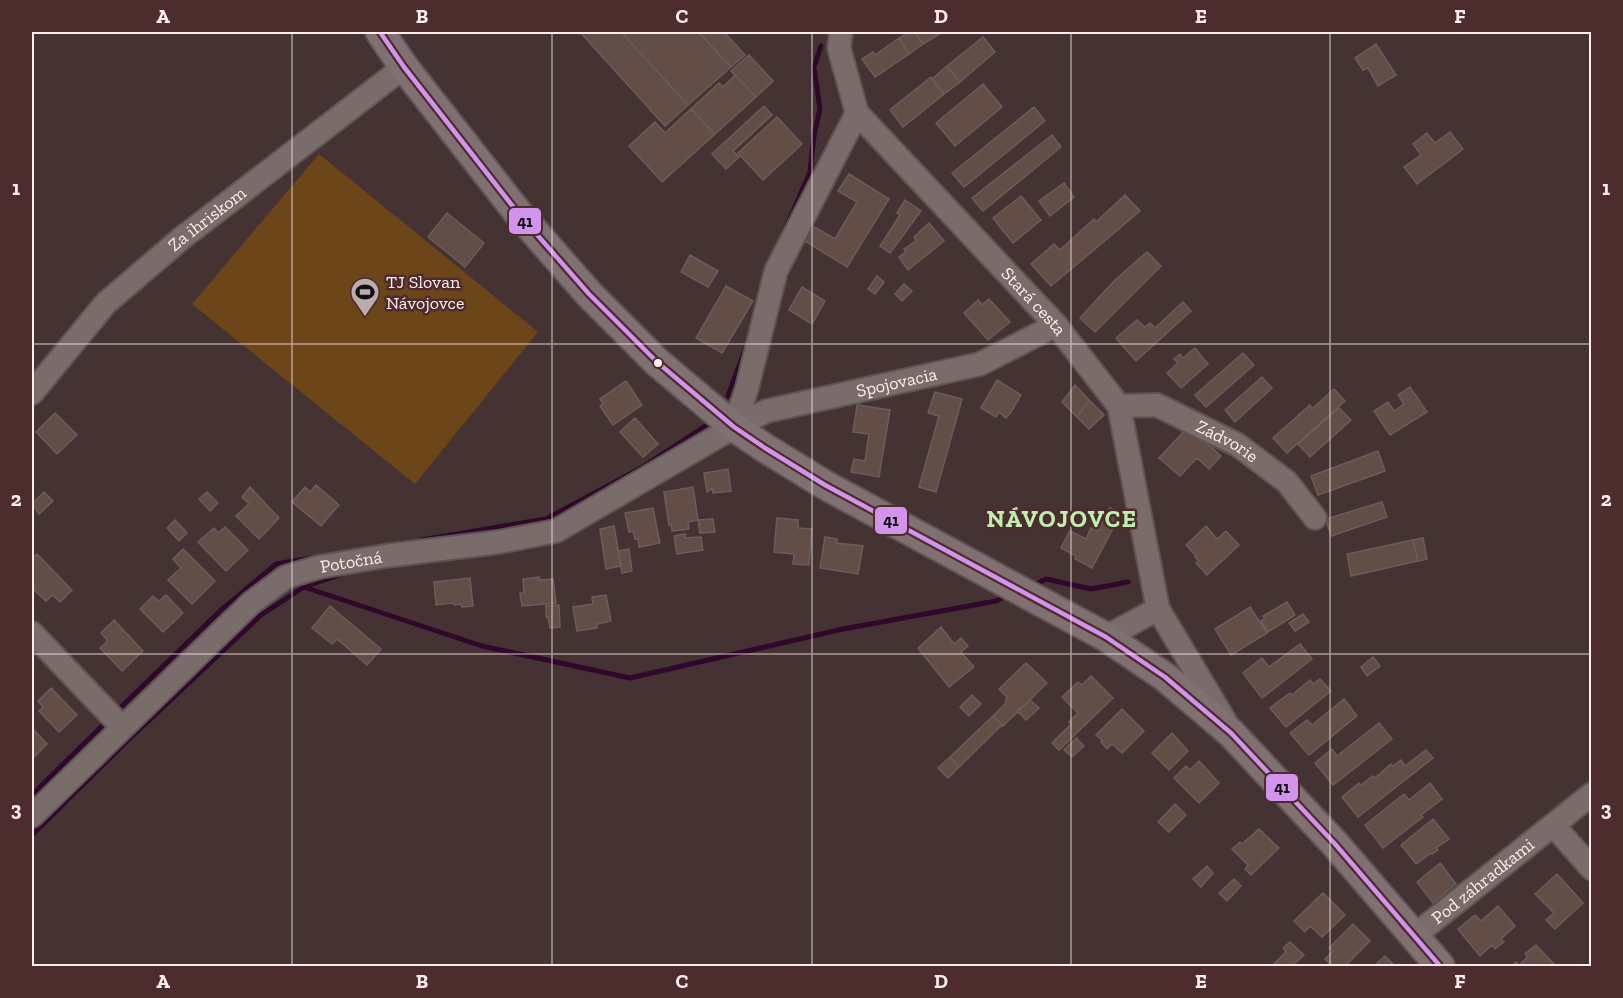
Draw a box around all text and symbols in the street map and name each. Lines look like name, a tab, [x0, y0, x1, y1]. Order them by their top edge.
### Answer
text: A	[156, 4, 170, 28]
text: B	[416, 4, 428, 28]
text: C	[676, 4, 689, 28]
text: D	[934, 4, 948, 28]
text: E	[1195, 4, 1207, 28]
text: F	[1454, 4, 1466, 28]
text: 1	[12, 176, 20, 200]
text: 1	[1602, 176, 1610, 200]
street label: Za ihriskom	[164, 182, 251, 256]
line badge: 41	[508, 207, 542, 235]
text: 41	[517, 212, 533, 231]
street label: Stará cesta	[997, 263, 1071, 340]
place label: TJ Slovan Návojovce	[386, 271, 464, 314]
sports icon: TJ Slovan Návojovce	[349, 276, 381, 318]
unlabelled marker	[652, 357, 664, 369]
street label: Spojovacia	[854, 363, 939, 402]
street label: Zádvorie	[1192, 415, 1263, 467]
text: 2	[11, 487, 22, 511]
text: 2	[1601, 487, 1612, 511]
district label: NÁVOJOVCE	[986, 504, 1138, 533]
line badge: 41	[874, 506, 908, 535]
text: 41	[883, 511, 899, 530]
street label: Potočná	[318, 546, 384, 578]
line badge: 41	[1265, 773, 1299, 802]
text: 41	[1274, 778, 1290, 797]
text: 3	[11, 797, 22, 821]
text: 3	[1601, 797, 1612, 821]
street label: Pod záhradkami	[1427, 834, 1539, 929]
text: A	[156, 969, 170, 993]
text: B	[416, 969, 428, 993]
text: C	[676, 969, 689, 993]
text: D	[934, 969, 948, 993]
text: E	[1195, 969, 1207, 993]
text: F	[1454, 969, 1466, 993]

